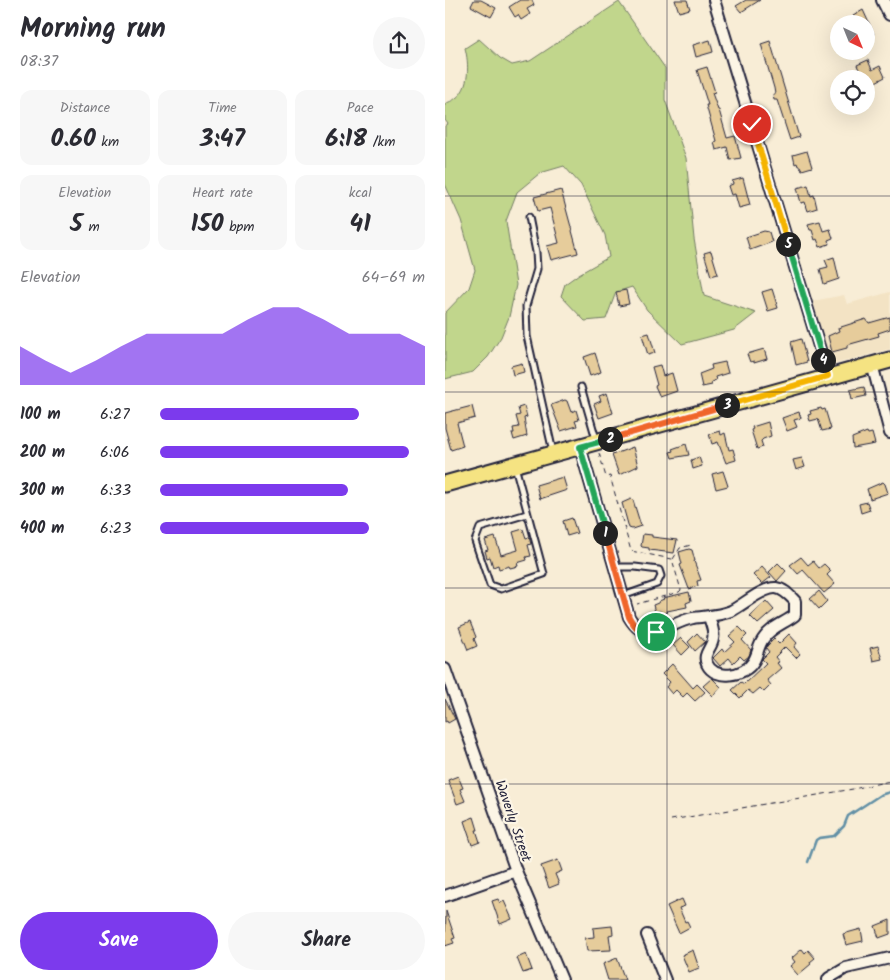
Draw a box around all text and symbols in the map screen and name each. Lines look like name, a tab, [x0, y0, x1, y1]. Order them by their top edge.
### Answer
text: Morning run	[20, 7, 166, 52]
north arrow	[830, 15, 875, 60]
map controls	[830, 15, 875, 115]
button: share	[373, 17, 425, 69]
text: 08:37	[20, 49, 58, 74]
button: locate	[830, 70, 875, 115]
text: Distance	[60, 97, 110, 119]
text: Time	[208, 97, 237, 119]
text: Pace	[347, 97, 374, 119]
pin	[731, 103, 773, 145]
icon: check	[738, 110, 766, 138]
text: 0.60	[51, 119, 96, 159]
text: 3:47	[200, 119, 245, 159]
text: 6:18	[325, 119, 367, 159]
text: km	[96, 131, 119, 153]
text: /km	[367, 131, 395, 153]
text: Elevation	[58, 182, 111, 204]
text: Heart rate	[192, 182, 253, 204]
text: kcal	[349, 182, 372, 204]
text: 5	[70, 204, 83, 244]
text: 150	[191, 204, 224, 244]
text: 41	[350, 204, 371, 244]
text: m	[83, 216, 100, 238]
text: bpm	[224, 216, 254, 238]
pin: 5	[775, 232, 801, 256]
text: 5	[785, 233, 792, 255]
text: Elevation	[20, 265, 81, 290]
text: 64–69 m	[362, 265, 425, 290]
pin: 4	[811, 348, 835, 372]
text: 4	[820, 349, 827, 371]
pin: 3	[715, 392, 739, 418]
text: 3	[724, 394, 731, 416]
text: 100 m	[20, 402, 61, 427]
text: 6:27	[100, 402, 130, 427]
pin: 2	[597, 426, 623, 452]
text: 2	[606, 428, 615, 450]
text: 200 m	[20, 440, 65, 465]
text: 6:06	[100, 440, 130, 465]
text: 300 m	[20, 478, 64, 503]
text: 6:33	[100, 478, 131, 503]
text: 400 m	[20, 516, 64, 541]
text: 6:23	[100, 516, 131, 541]
pin: 1	[593, 520, 617, 546]
text: 1	[603, 522, 608, 544]
pin	[635, 611, 677, 653]
icon: arrive	[642, 618, 670, 646]
street label: Waverly Street	[489, 777, 538, 866]
button: Save	[20, 912, 218, 970]
button: Share	[228, 912, 425, 970]

